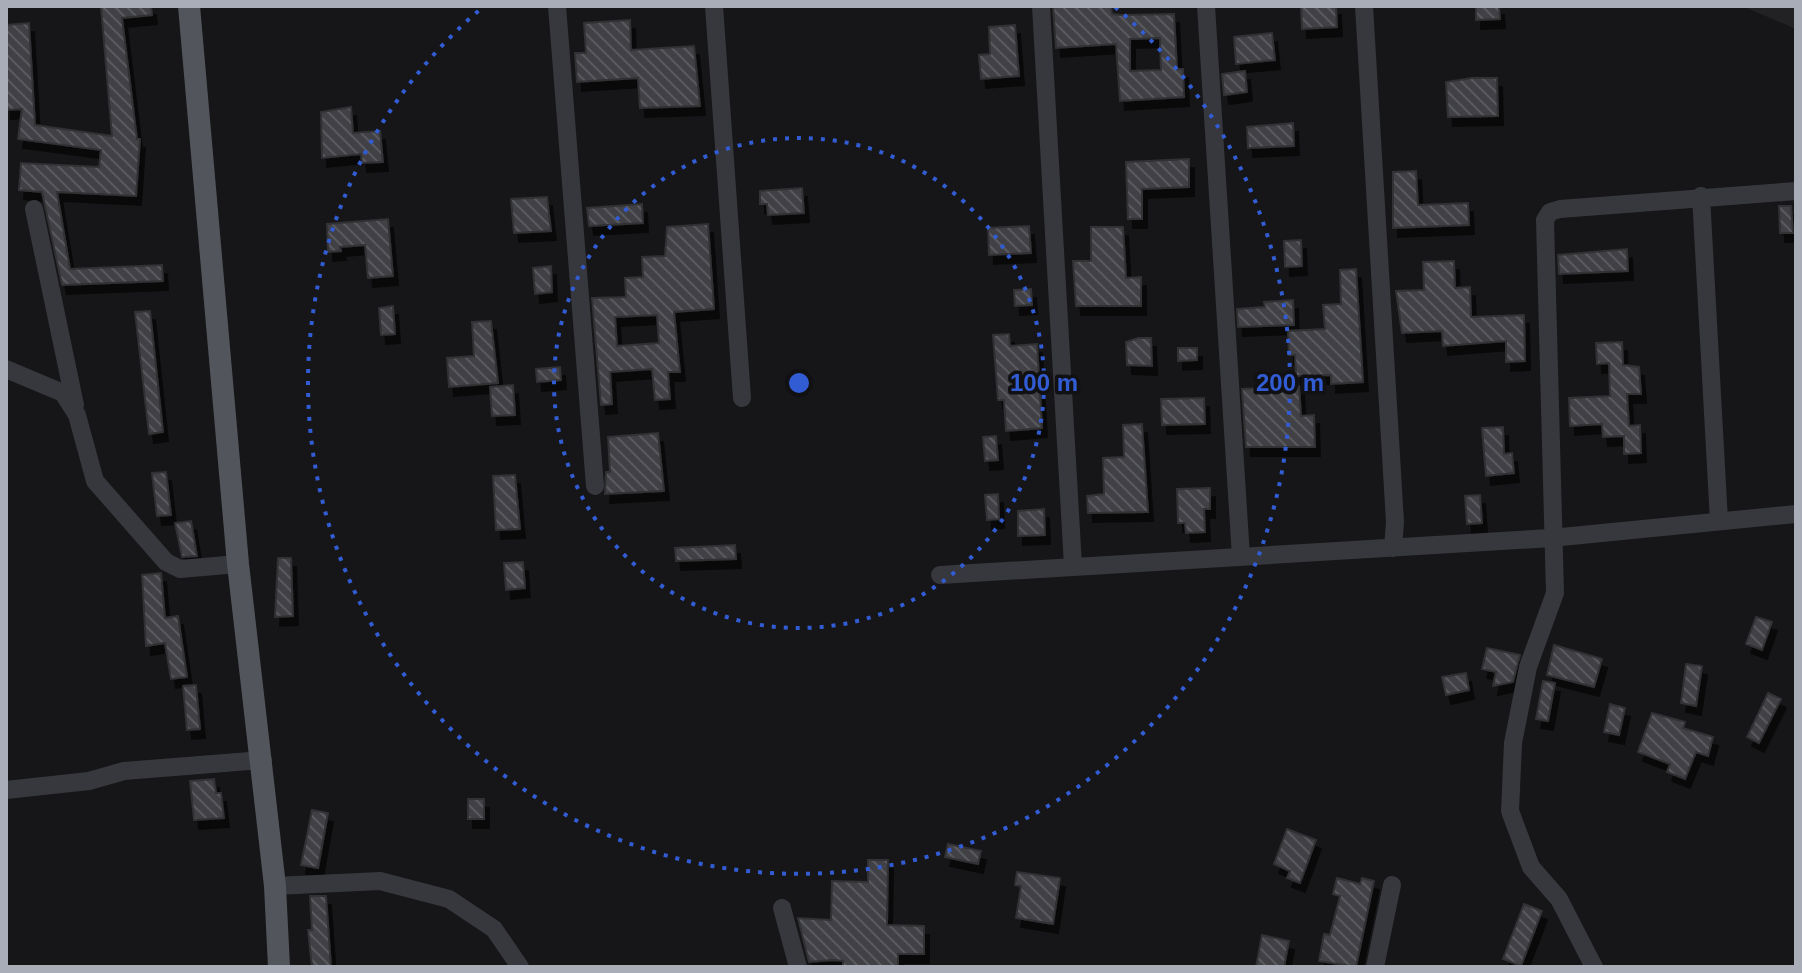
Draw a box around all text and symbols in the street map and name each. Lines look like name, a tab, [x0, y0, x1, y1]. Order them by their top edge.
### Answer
centre of rings	[785, 369, 813, 397]
text: 100 m	[1010, 369, 1078, 396]
text: 200 m	[1256, 369, 1324, 396]

